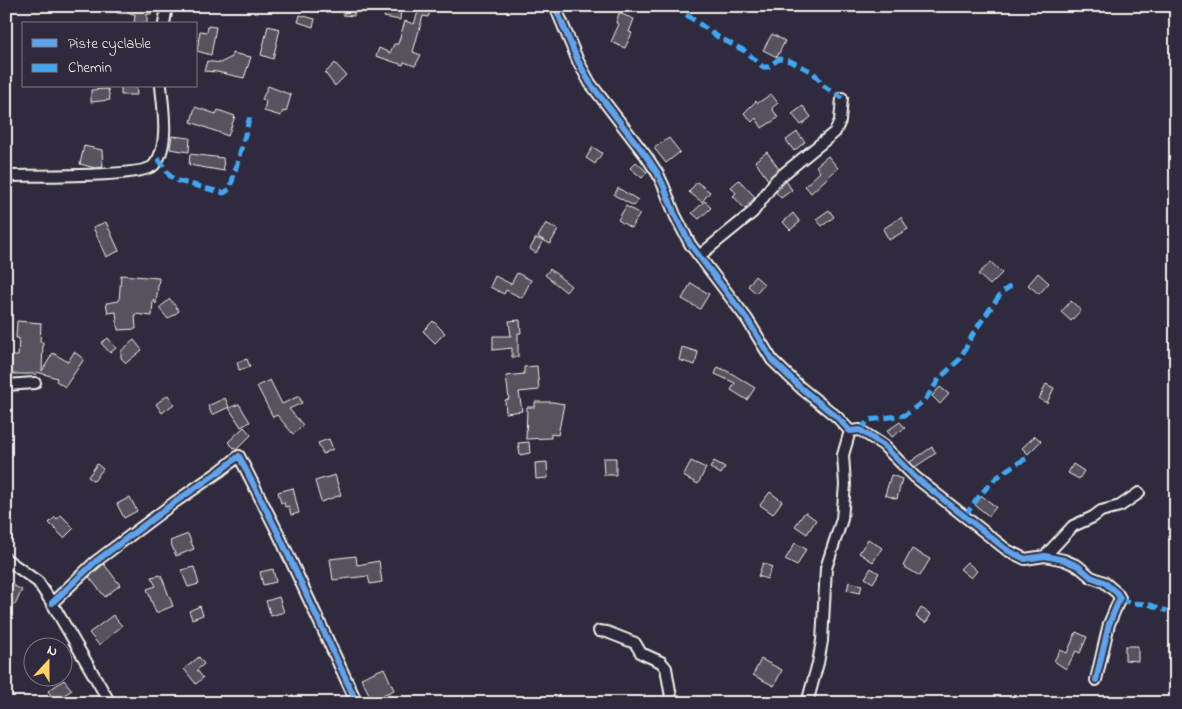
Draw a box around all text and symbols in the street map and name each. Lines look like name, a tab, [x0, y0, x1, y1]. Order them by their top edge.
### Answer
legend	[22, 22, 198, 88]
text: Piste cyclable	[68, 33, 151, 56]
text: Chemin	[68, 57, 112, 79]
north arrow	[22, 636, 72, 686]
text: N	[44, 640, 60, 663]

